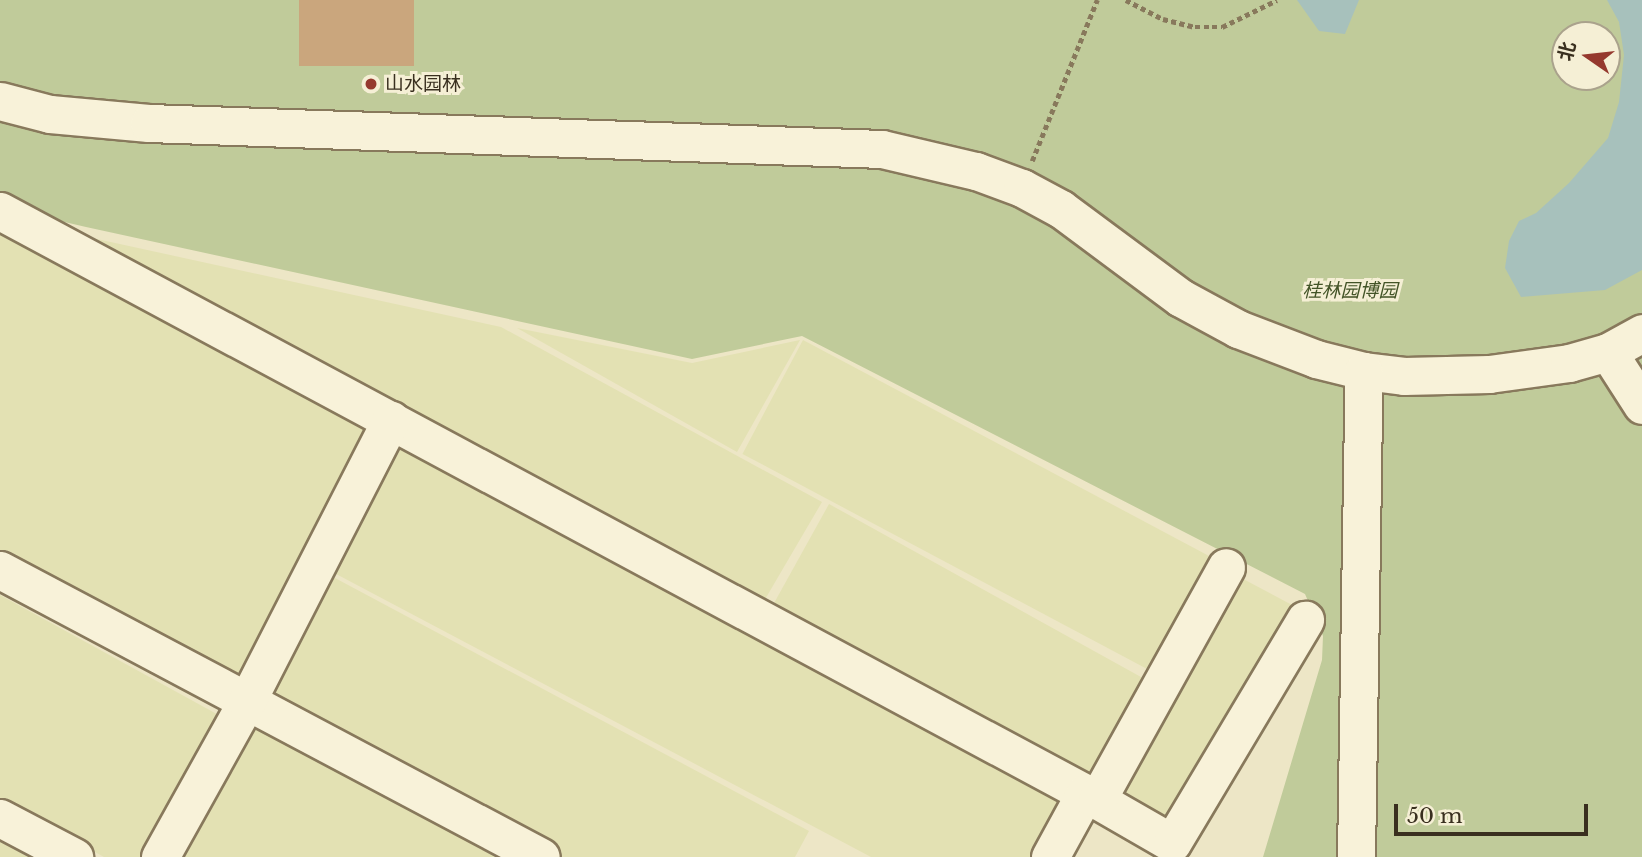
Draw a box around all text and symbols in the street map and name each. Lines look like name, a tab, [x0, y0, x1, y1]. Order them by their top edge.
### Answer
north arrow	[1551, 21, 1621, 91]
text: 北	[1554, 39, 1581, 63]
place label: 山水园林	[385, 73, 461, 95]
marker: 山水园林	[363, 76, 379, 92]
park label: 桂林园博园	[1303, 280, 1397, 302]
scale bar	[1397, 790, 1591, 834]
text: 50 m	[1407, 803, 1462, 829]

